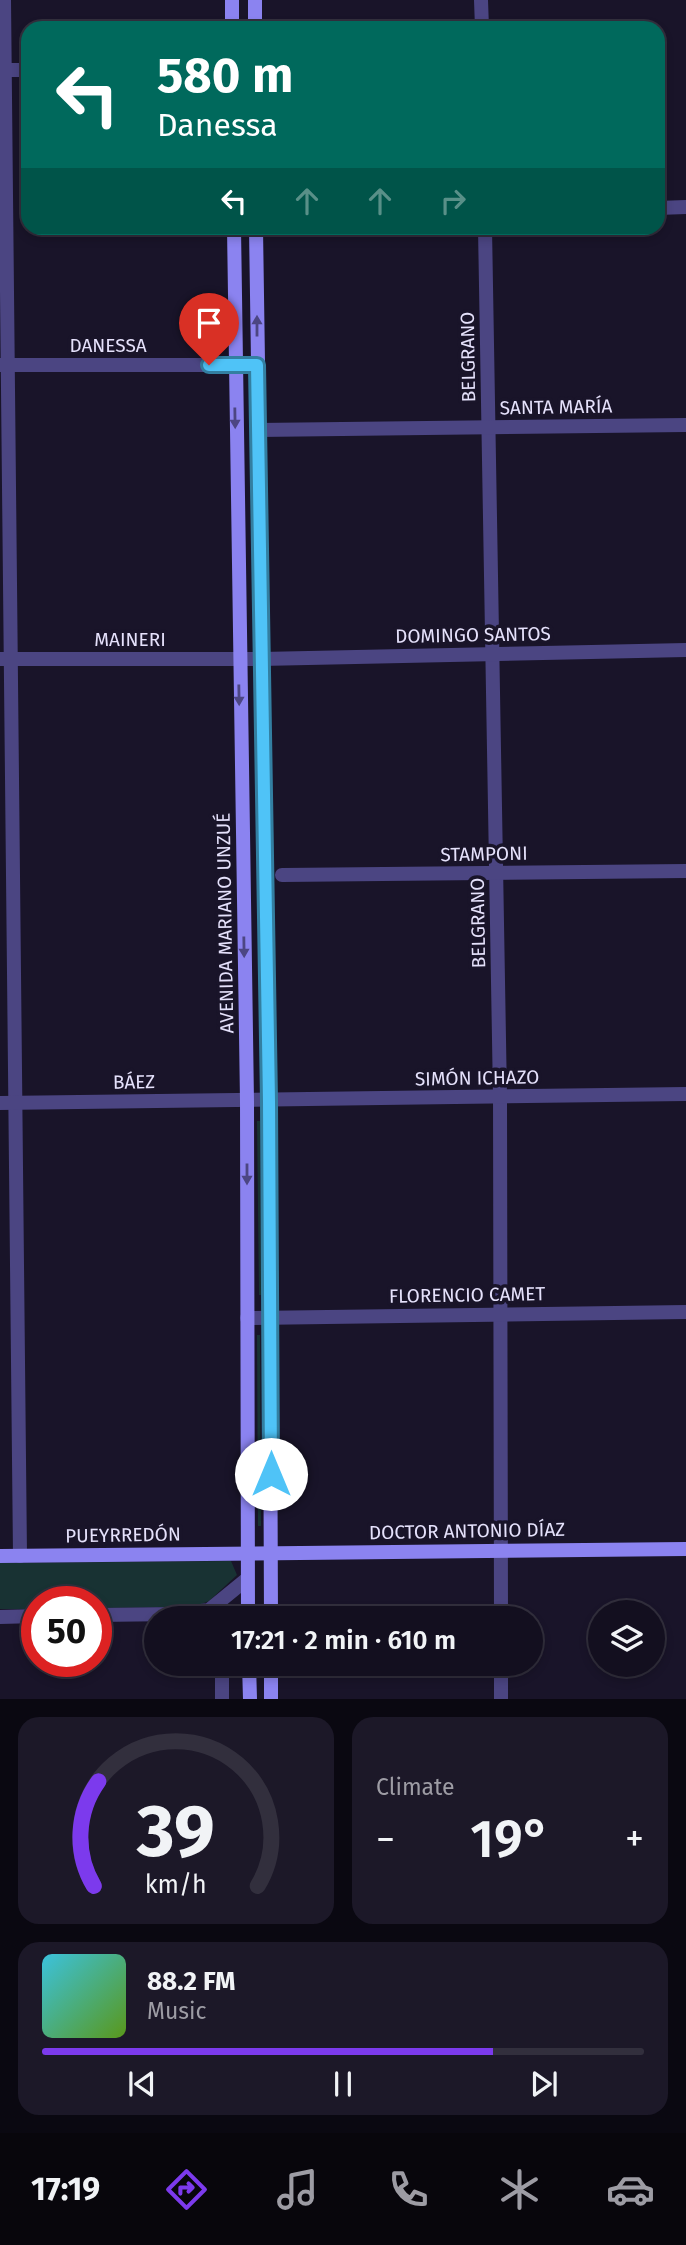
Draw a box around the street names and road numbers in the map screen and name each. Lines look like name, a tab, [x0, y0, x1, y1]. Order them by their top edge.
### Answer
street label: BELGRANO	[456, 311, 480, 403]
street label: DANESSA	[69, 334, 147, 357]
street label: SANTA MARÍA	[500, 395, 613, 419]
street label: DOMINGO SANTOS	[395, 622, 551, 648]
street label: MAINERI	[94, 628, 166, 651]
street label: AVENIDA MARIANO UNZUÉ	[212, 812, 238, 1034]
street label: STAMPONI	[440, 842, 528, 866]
street label: BELGRANO	[466, 877, 490, 969]
street label: SIMÓN ICHAZO	[415, 1065, 539, 1091]
street label: BÁEZ	[113, 1070, 155, 1094]
street label: FLORENCIO CAMET	[389, 1282, 546, 1308]
street label: DOCTOR ANTONIO DÍAZ	[369, 1518, 565, 1544]
street label: PUEYRREDÓN	[65, 1522, 181, 1548]

